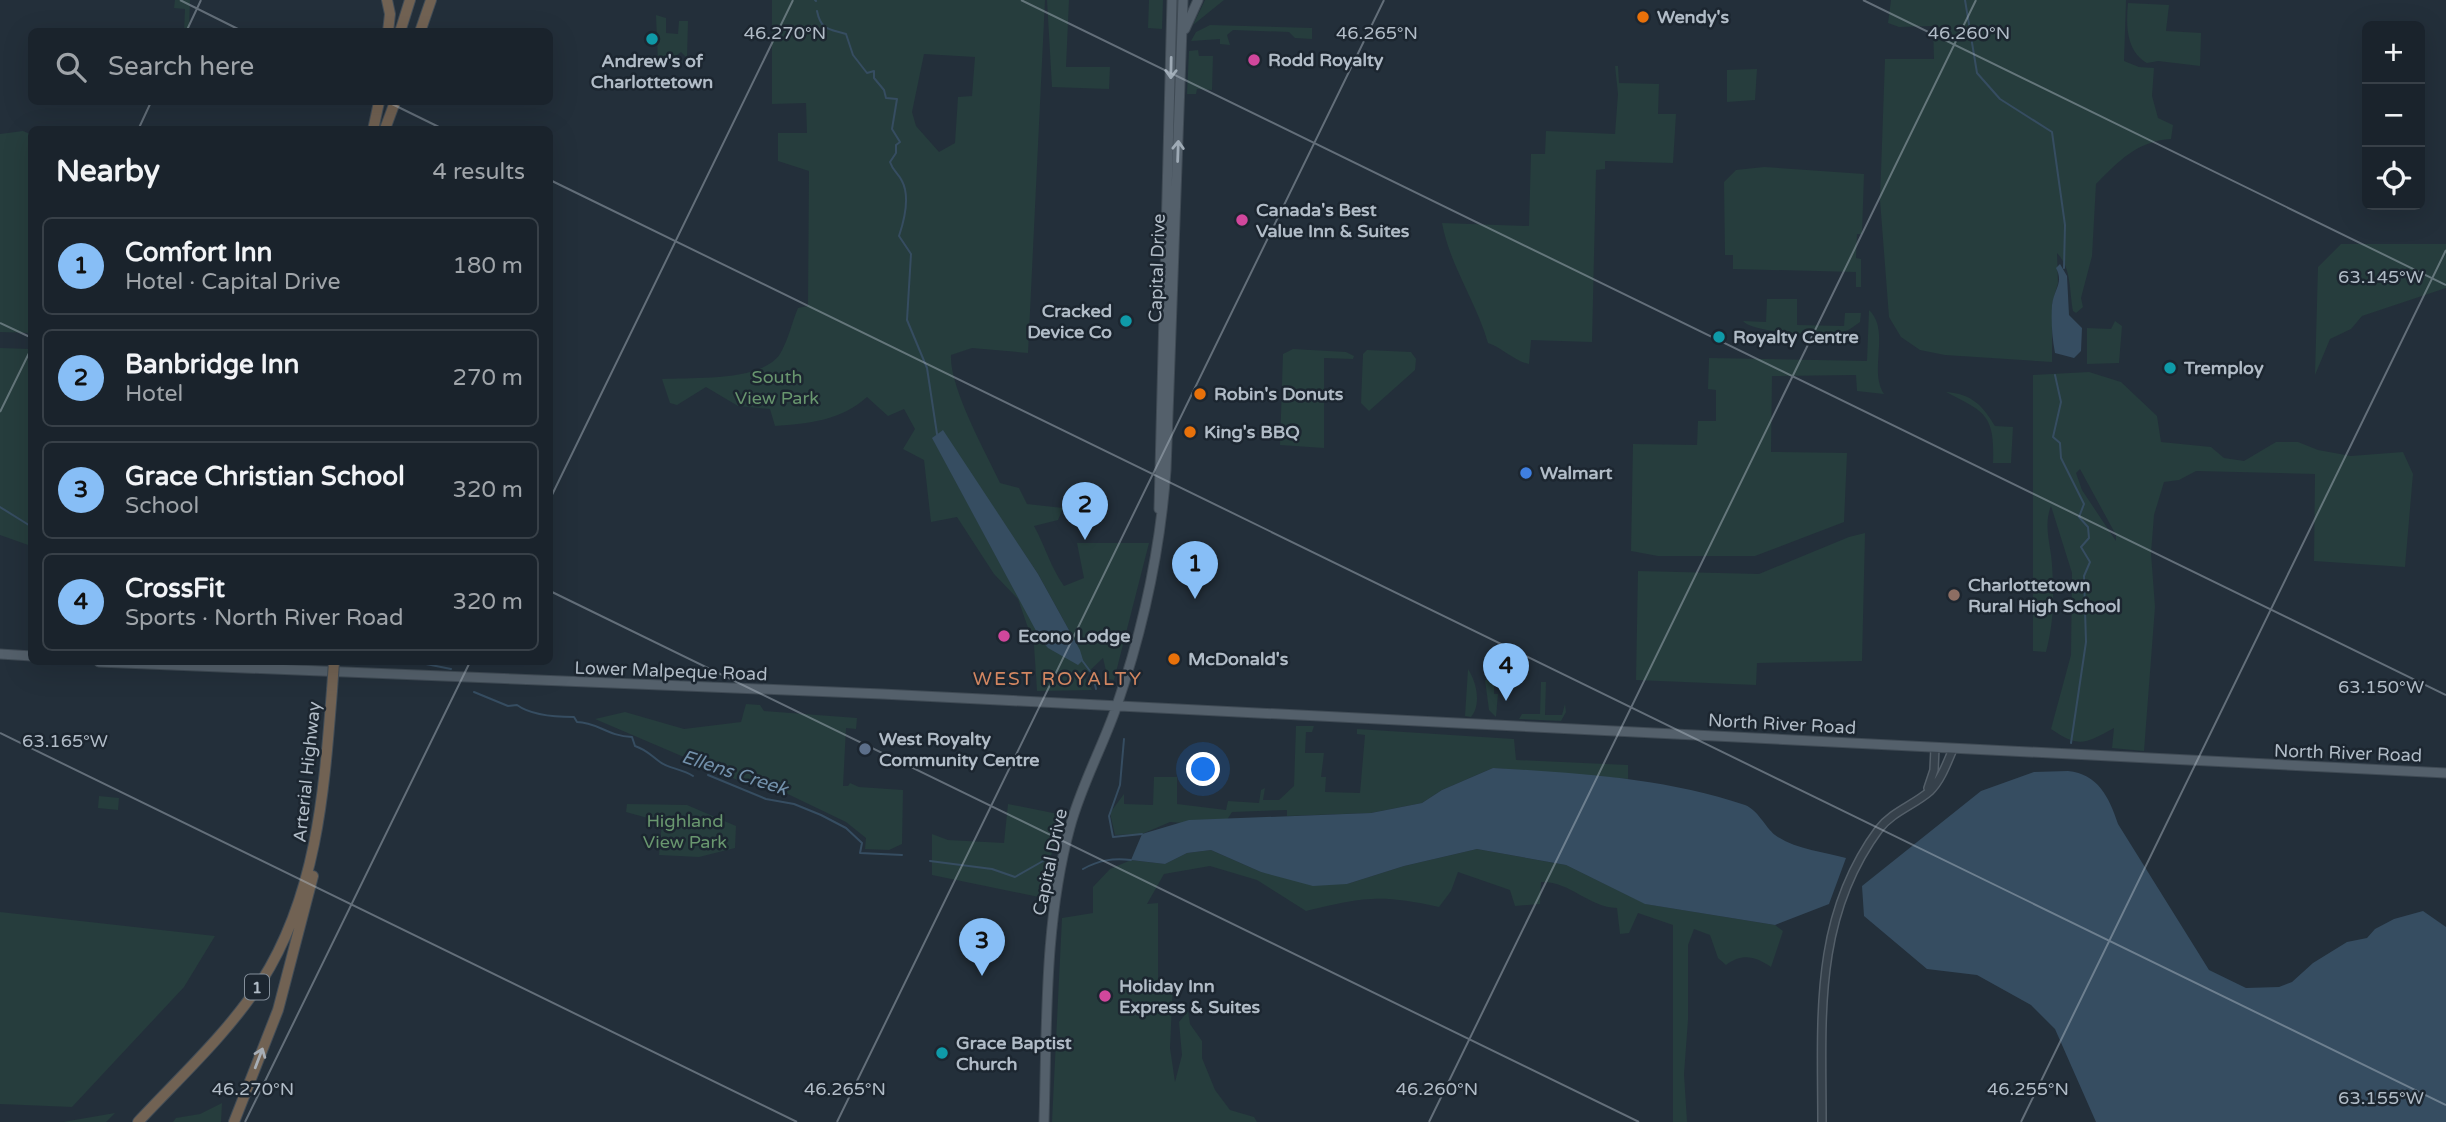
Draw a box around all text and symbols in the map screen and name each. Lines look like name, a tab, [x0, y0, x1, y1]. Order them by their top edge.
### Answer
place label: Wendy's	[1657, 6, 1730, 28]
marker: Wendy's	[1635, 9, 1651, 25]
map controls	[2362, 21, 2425, 210]
button: +	[2362, 21, 2425, 84]
text: 46.270°N	[744, 22, 826, 44]
text: 46.265°N	[1336, 22, 1418, 44]
text: 46.260°N	[1928, 22, 2010, 44]
search box	[28, 28, 553, 105]
marker: Andrew's of Charlottetown	[644, 31, 660, 47]
icon: search	[52, 48, 90, 86]
place label: Rodd Royalty	[1268, 49, 1384, 71]
place label: Andrew's of Charlottetown	[591, 50, 713, 93]
text: Search here	[108, 51, 254, 82]
marker: Rodd Royalty	[1246, 52, 1262, 68]
one-way arrow	[1164, 56, 1177, 79]
button: −	[2362, 84, 2425, 147]
one-way arrow	[1171, 139, 1184, 162]
button: locate	[2362, 147, 2425, 210]
text: Nearby	[56, 153, 160, 190]
text: 4 results	[432, 158, 525, 186]
place label: Canada's Best Value Inn & Suites	[1256, 199, 1410, 242]
marker: Canada's Best Value Inn & Suites	[1234, 212, 1250, 228]
street label: Capital Drive	[1144, 213, 1170, 323]
text: Comfort Inn	[125, 237, 272, 268]
text: 1	[74, 252, 88, 280]
text: 180 m	[453, 252, 523, 280]
text: 63.145°W	[2338, 266, 2424, 288]
text: Hotel · Capital Drive	[125, 268, 340, 296]
place label: Cracked Device Co	[1027, 300, 1112, 343]
marker: Cracked Device Co	[1118, 313, 1134, 329]
place label: Royalty Centre	[1733, 326, 1859, 348]
marker: Royalty Centre	[1711, 329, 1727, 345]
text: Banbridge Inn	[125, 349, 299, 380]
place label: Tremploy	[2183, 357, 2264, 379]
marker: Tremploy	[2162, 360, 2178, 376]
text: 2	[74, 364, 88, 392]
text: 270 m	[453, 364, 523, 392]
park label: South View Park	[735, 366, 819, 409]
text: Hotel	[125, 380, 183, 408]
place label: Robin's Donuts	[1214, 383, 1344, 405]
marker: Robin's Donuts	[1192, 386, 1208, 402]
place label: King's BBQ	[1204, 421, 1300, 443]
marker: King's BBQ	[1182, 424, 1198, 440]
text: Grace Christian School	[125, 461, 405, 492]
place label: Walmart	[1540, 462, 1613, 484]
marker: Walmart	[1518, 465, 1534, 481]
text: 3	[74, 476, 88, 504]
text: 320 m	[453, 476, 523, 504]
pin: 2	[1062, 482, 1108, 540]
text: School	[125, 492, 199, 520]
pin: 1	[1172, 541, 1218, 599]
text: CrossFit	[125, 573, 225, 604]
place label: Charlottetown Rural High School	[1968, 574, 2121, 617]
marker: Charlottetown Rural High School	[1946, 587, 1962, 603]
text: 4	[74, 588, 88, 616]
text: 320 m	[453, 588, 523, 616]
text: Sports · North River Road	[125, 604, 404, 632]
place label: Econo Lodge	[1018, 625, 1131, 647]
marker: Econo Lodge	[996, 628, 1012, 644]
pin: 4	[1483, 643, 1529, 701]
place label: McDonald's	[1188, 648, 1289, 670]
marker: McDonald's	[1166, 651, 1182, 667]
street label: Lower Malpeque Road	[574, 657, 768, 685]
district label: WEST ROYALTY	[973, 668, 1143, 690]
text: 63.150°W	[2338, 676, 2424, 698]
street label: Arterial Highway	[289, 700, 325, 844]
street label: North River Road	[1707, 709, 1857, 739]
place label: West Royalty Community Centre	[879, 728, 1040, 771]
text: 63.165°W	[22, 730, 108, 752]
street label: North River Road	[2274, 739, 2422, 767]
marker: West Royalty Community Centre	[857, 741, 873, 757]
water label: Ellens Creek	[679, 746, 792, 801]
your location	[1186, 752, 1220, 786]
street label: Capital Drive	[1028, 806, 1072, 918]
park label: Highland View Park	[643, 810, 727, 853]
pin: 3	[959, 918, 1005, 976]
road number: 1	[245, 974, 269, 1000]
place label: Holiday Inn Express & Suites	[1119, 975, 1261, 1018]
marker: Holiday Inn Express & Suites	[1097, 988, 1113, 1004]
place label: Grace Baptist Church	[956, 1032, 1072, 1075]
marker: Grace Baptist Church	[934, 1045, 950, 1061]
one-way arrow	[254, 1048, 267, 1070]
text: 46.270°N	[212, 1078, 294, 1100]
text: 46.265°N	[804, 1078, 886, 1100]
text: 46.260°N	[1396, 1078, 1478, 1100]
text: 46.255°N	[1987, 1078, 2069, 1100]
text: 63.155°W	[2338, 1087, 2424, 1109]

